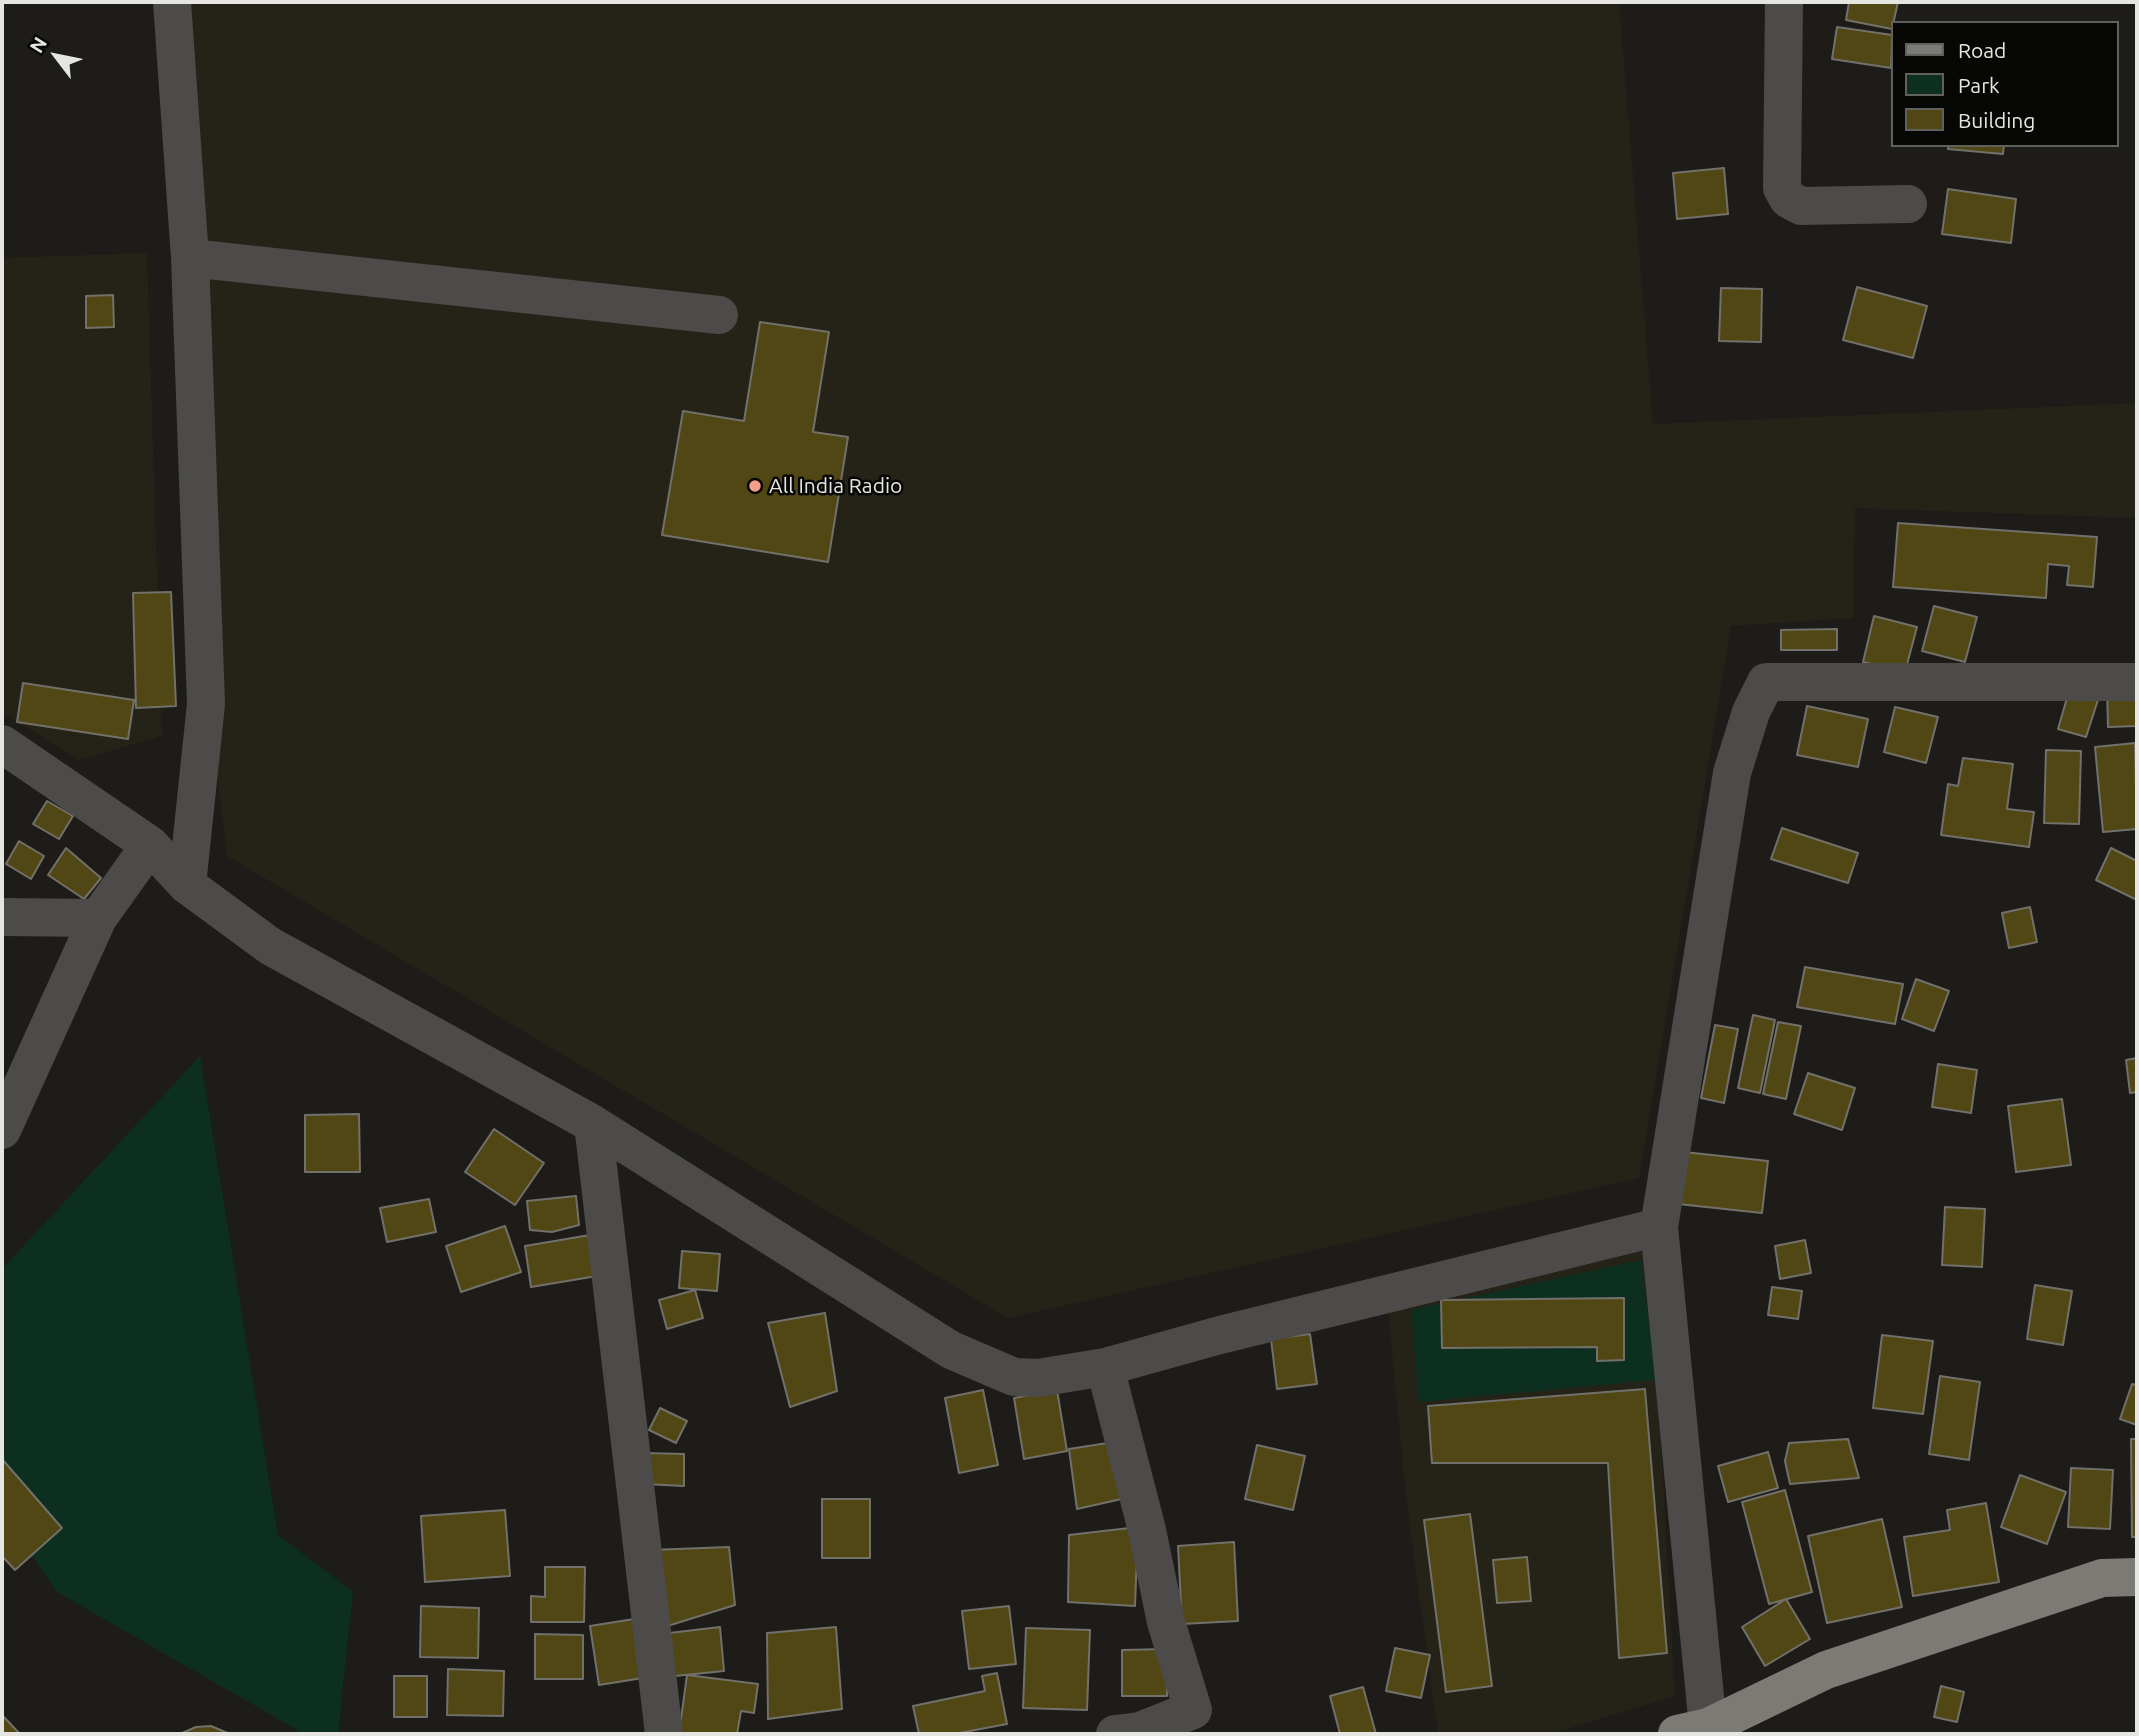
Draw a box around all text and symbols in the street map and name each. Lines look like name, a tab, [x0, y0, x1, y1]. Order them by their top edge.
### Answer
north arrow	[21, 21, 91, 91]
legend	[1890, 21, 2118, 147]
text: N	[25, 33, 51, 57]
text: Road	[1958, 38, 2006, 62]
text: Park	[1958, 73, 2000, 97]
text: Building	[1958, 108, 2035, 132]
place label: All India Radio	[769, 473, 902, 499]
marker: All India Radio	[747, 478, 763, 494]

